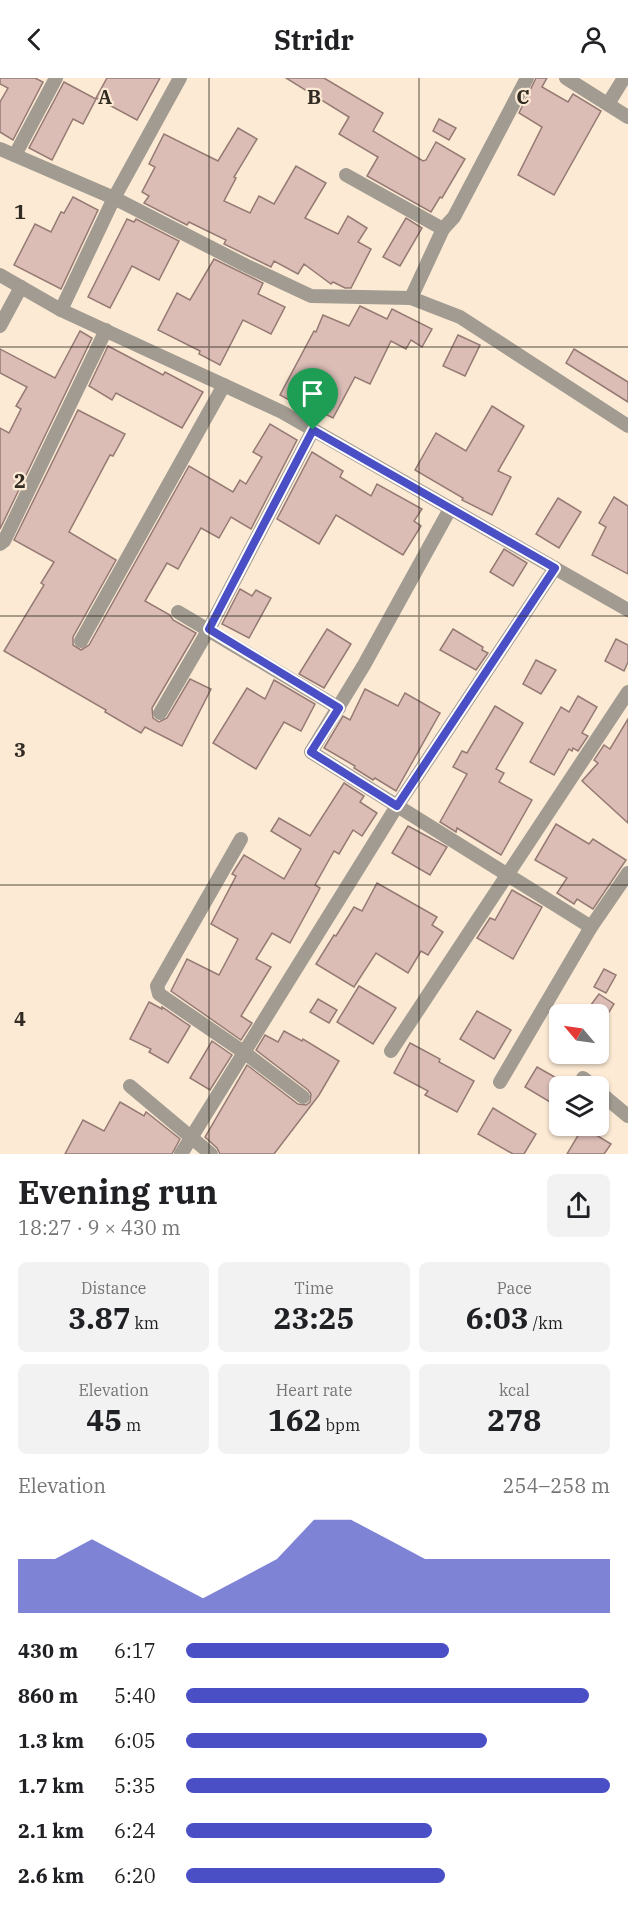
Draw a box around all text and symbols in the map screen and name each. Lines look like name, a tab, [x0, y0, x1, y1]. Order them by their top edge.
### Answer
text: Stridr	[274, 22, 354, 57]
icon: back	[18, 23, 51, 56]
icon: person	[577, 23, 610, 56]
text: A	[98, 83, 112, 110]
text: B	[307, 83, 321, 110]
text: C	[516, 83, 530, 110]
text: 1	[14, 198, 26, 225]
pin	[287, 368, 338, 430]
icon: arrive	[296, 377, 329, 410]
text: 2	[14, 467, 26, 494]
text: 3	[14, 736, 26, 763]
north arrow	[549, 1004, 609, 1064]
map controls	[549, 1004, 609, 1136]
text: 4	[14, 1005, 26, 1032]
button: layers	[549, 1076, 609, 1136]
text: Evening run	[18, 1170, 218, 1213]
button: share	[547, 1174, 610, 1237]
text: 18:27 · 9 × 430 m	[18, 1214, 181, 1241]
text: Distance	[81, 1278, 146, 1298]
text: Time	[294, 1278, 334, 1298]
text: Pace	[497, 1278, 532, 1298]
text: 3.87	[68, 1298, 131, 1337]
text: 23:25	[273, 1298, 355, 1337]
text: 6:03	[466, 1298, 529, 1337]
text: km	[131, 1313, 159, 1333]
text: /km	[529, 1313, 563, 1333]
text: Elevation	[78, 1380, 149, 1400]
text: Heart rate	[276, 1380, 352, 1400]
text: kcal	[499, 1380, 530, 1400]
text: 45	[86, 1400, 122, 1439]
text: 162	[268, 1400, 322, 1439]
text: 278	[487, 1400, 541, 1439]
text: m	[122, 1415, 141, 1435]
text: bpm	[322, 1415, 360, 1435]
text: Elevation	[18, 1472, 106, 1499]
text: 254–258 m	[503, 1472, 610, 1499]
text: 430 m	[18, 1637, 78, 1664]
text: 6:17	[114, 1637, 156, 1664]
text: 860 m	[18, 1682, 78, 1709]
text: 5:40	[114, 1682, 156, 1709]
text: 1.3 km	[18, 1727, 84, 1754]
text: 6:05	[114, 1727, 156, 1754]
text: 1.7 km	[18, 1772, 84, 1799]
text: 5:35	[114, 1772, 156, 1799]
text: 2.1 km	[18, 1817, 84, 1844]
text: 6:24	[114, 1817, 156, 1844]
text: 2.6 km	[18, 1862, 84, 1889]
text: 6:20	[114, 1862, 156, 1889]

